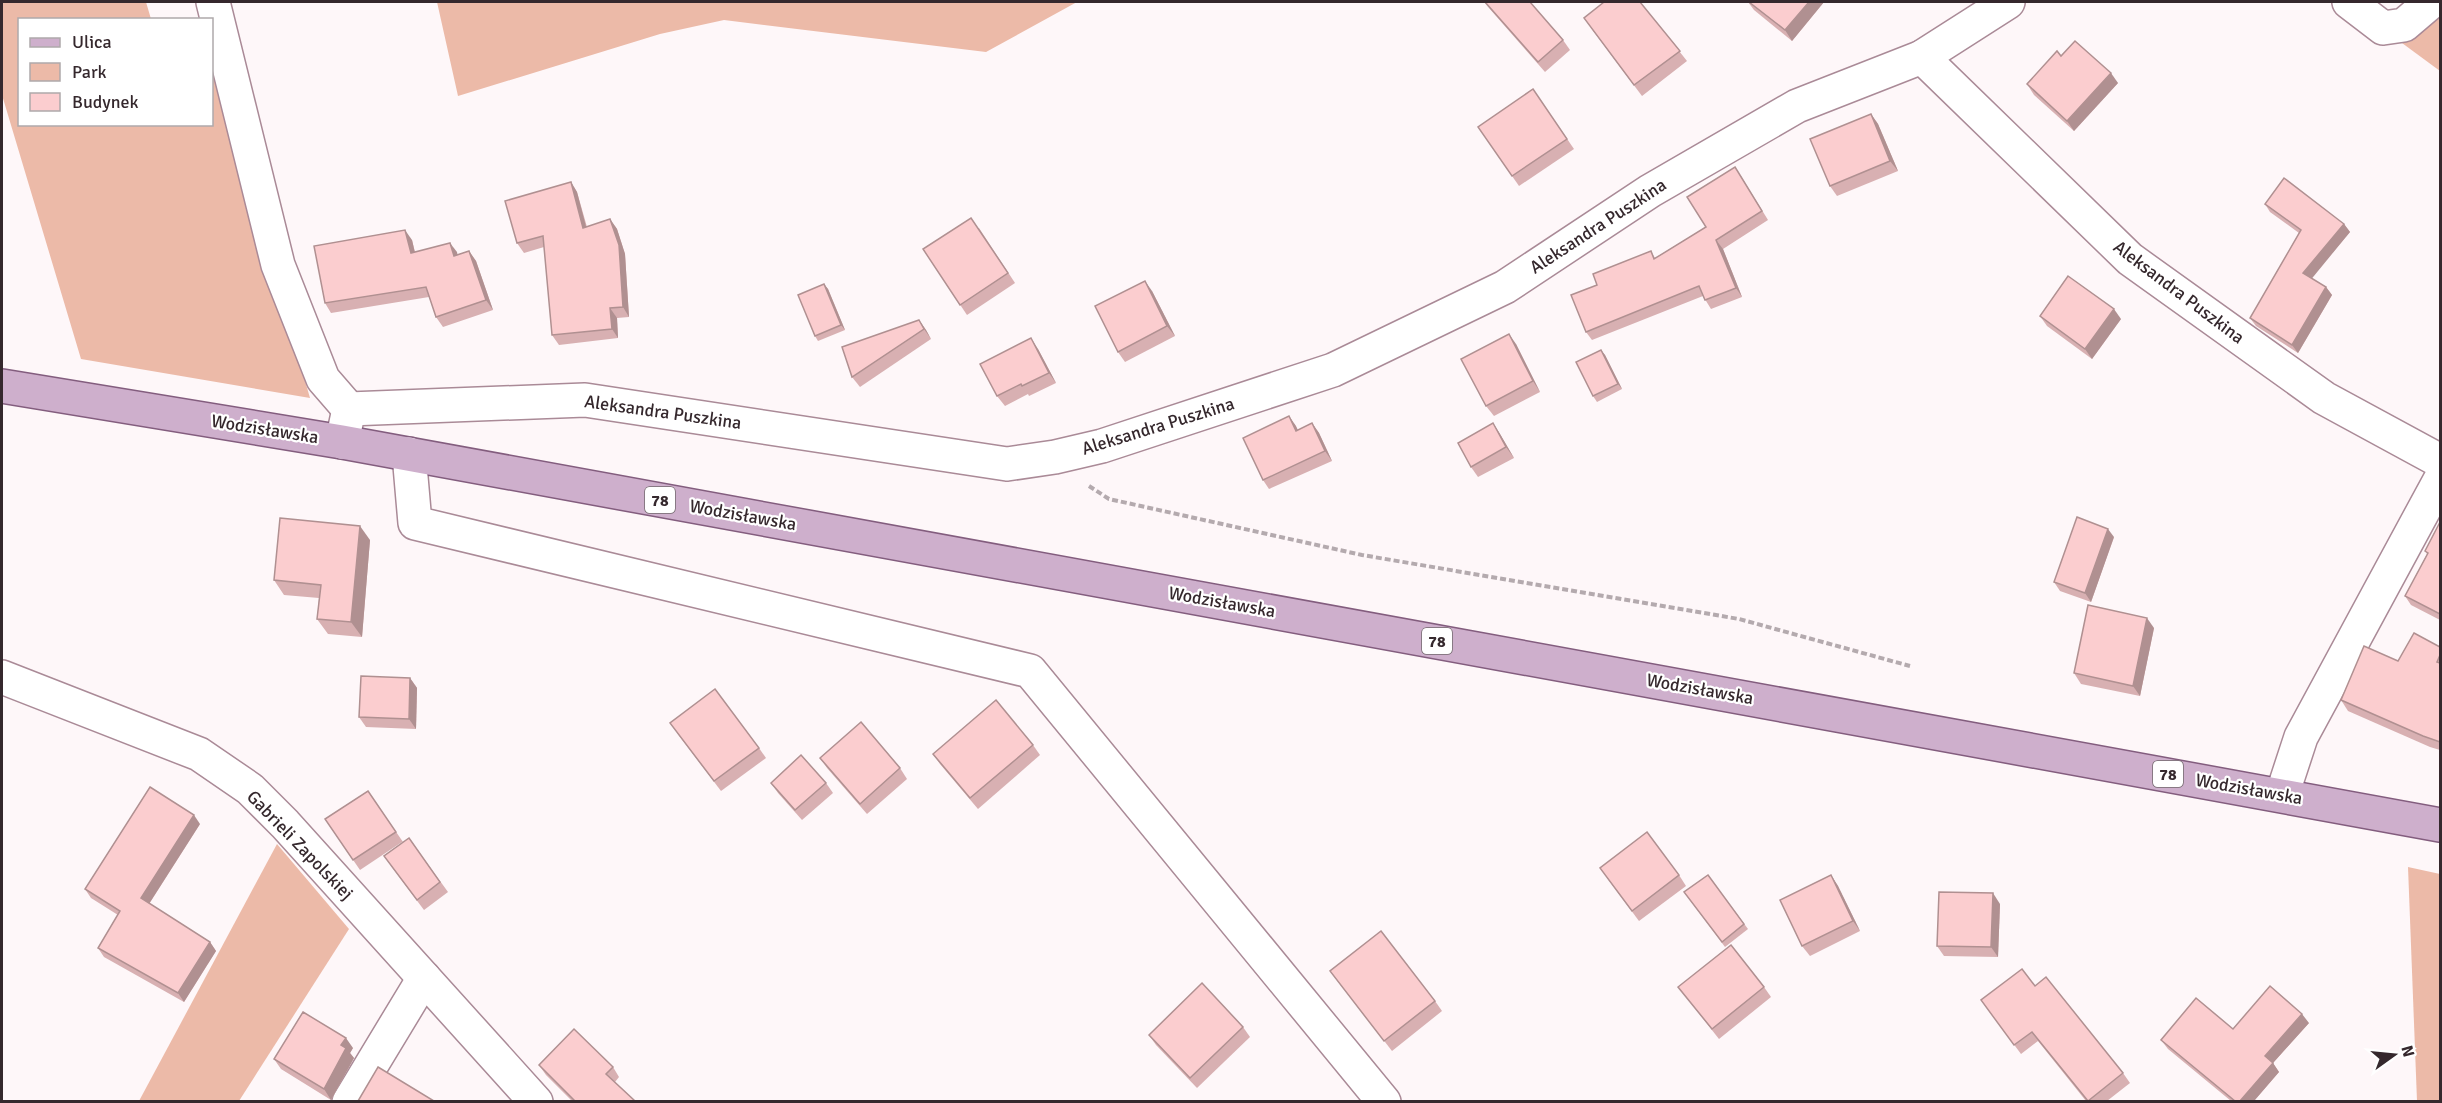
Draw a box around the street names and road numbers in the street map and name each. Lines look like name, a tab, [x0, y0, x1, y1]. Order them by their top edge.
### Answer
street label: Aleksandra Puszkina	[1526, 174, 1670, 278]
street label: Aleksandra Puszkina	[2109, 236, 2249, 348]
street label: Aleksandra Puszkina	[583, 390, 743, 434]
street label: Aleksandra Puszkina	[1079, 392, 1237, 460]
street label: Wodzisławska	[210, 410, 320, 448]
road number: 78	[645, 487, 675, 513]
street label: Wodzisławska	[688, 495, 798, 535]
street label: Wodzisławska	[1167, 582, 1277, 622]
road number: 78	[1422, 628, 1452, 654]
street label: Wodzisławska	[1645, 669, 1755, 709]
road number: 78	[2153, 761, 2183, 787]
street label: Wodzisławska	[2194, 769, 2304, 809]
street label: Gabrieli Zapolskiej	[242, 786, 358, 904]

